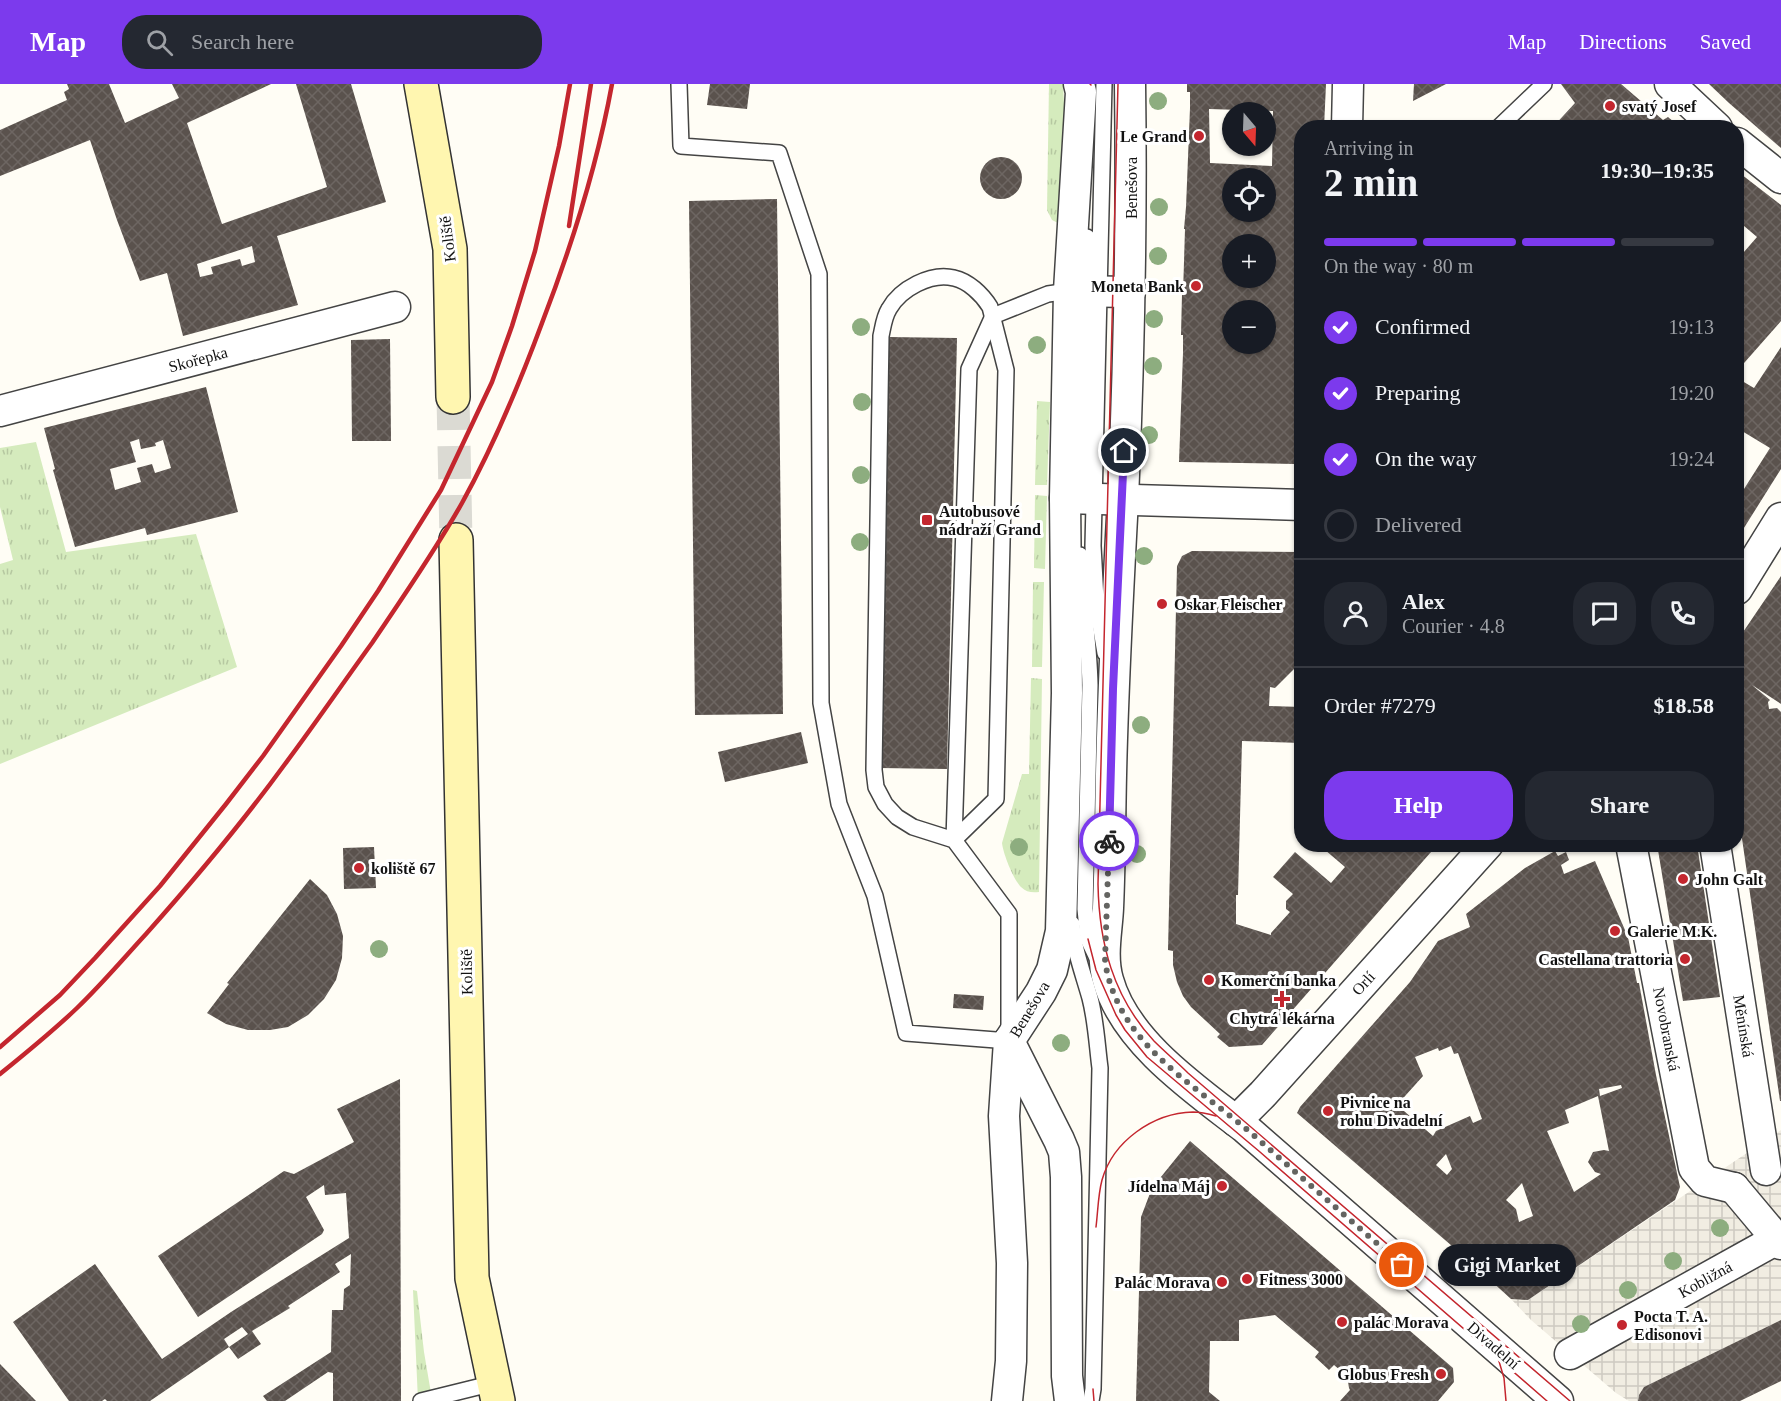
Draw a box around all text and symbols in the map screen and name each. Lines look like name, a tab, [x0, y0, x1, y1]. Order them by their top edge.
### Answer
search box	[122, 15, 542, 69]
text: Map	[30, 26, 86, 57]
icon: search	[143, 26, 176, 59]
text: Search here	[191, 29, 294, 54]
text: Map	[1508, 30, 1546, 54]
text: Directions	[1579, 30, 1667, 54]
text: Saved	[1700, 30, 1751, 54]
place label: svatý Josef	[1622, 98, 1697, 116]
marker: svatý Josef	[1603, 99, 1617, 113]
north arrow	[1222, 102, 1276, 156]
map controls	[1222, 102, 1276, 354]
place label: Le Grand	[1120, 128, 1187, 145]
marker: Le Grand	[1192, 129, 1206, 143]
text: Arriving in	[1324, 137, 1413, 159]
street label: Benešova	[1123, 157, 1140, 219]
text: 19:30–19:35	[1600, 158, 1714, 183]
text: 2 min	[1324, 161, 1418, 204]
button: locate	[1222, 168, 1276, 222]
street label: Koliště	[436, 215, 459, 263]
button: +	[1222, 234, 1276, 288]
text: On the way · 80 m	[1324, 255, 1473, 277]
place label: Moneta Bank	[1091, 278, 1184, 295]
marker: Moneta Bank	[1189, 279, 1203, 293]
button: −	[1222, 300, 1276, 354]
icon: check	[1324, 311, 1357, 344]
text: Confirmed	[1375, 314, 1470, 339]
text: 19:13	[1668, 316, 1714, 338]
street label: Skořepka	[167, 343, 230, 376]
icon: check	[1324, 377, 1357, 410]
text: Preparing	[1375, 380, 1461, 405]
text: 19:20	[1668, 382, 1714, 404]
pin	[1098, 425, 1149, 476]
icon: home	[1107, 434, 1140, 467]
icon: check	[1324, 443, 1357, 476]
text: On the way	[1375, 446, 1476, 471]
text: 19:24	[1668, 448, 1714, 470]
place label: Autobusové nádraží Grand	[939, 503, 1041, 538]
text: Delivered	[1375, 512, 1462, 537]
marker: Autobusové nádraží Grand	[920, 513, 934, 527]
button: person	[1324, 582, 1387, 645]
button: chat	[1573, 582, 1636, 645]
button: phone	[1651, 582, 1714, 645]
text: Alex	[1402, 589, 1445, 614]
place label: Oskar Fleischer	[1174, 596, 1283, 613]
marker: Oskar Fleischer	[1155, 597, 1169, 611]
text: Courier · 4.8	[1402, 615, 1505, 637]
text: Order #7279	[1324, 693, 1436, 718]
text: $18.58	[1654, 693, 1714, 718]
button: Help	[1324, 771, 1513, 840]
button: Share	[1525, 771, 1714, 840]
courier	[1079, 811, 1139, 871]
icon: bike	[1093, 825, 1126, 858]
place label: koliště 67	[371, 860, 435, 877]
marker: koliště 67	[352, 861, 366, 875]
place label: John Galt	[1695, 871, 1764, 888]
marker: John Galt	[1676, 872, 1690, 886]
place label: Galerie M.K.	[1627, 923, 1717, 940]
marker: Galerie M.K.	[1608, 924, 1622, 938]
street label: Koliště	[458, 949, 475, 995]
place label: Castellana trattoria	[1538, 951, 1673, 968]
marker: Castellana trattoria	[1678, 952, 1692, 966]
street label: Orlí	[1348, 968, 1379, 999]
place label: Komerční banka	[1221, 972, 1336, 989]
marker: Komerční banka	[1202, 973, 1216, 987]
street label: Benešova	[1006, 978, 1053, 1040]
street label: Novobranská	[1650, 986, 1683, 1073]
marker: Chytrá lékárna	[1275, 992, 1289, 1006]
street label: Měnínská	[1730, 994, 1757, 1059]
place label: Chytrá lékárna	[1229, 1010, 1335, 1028]
place label: Pivnice na rohu Divadelní	[1340, 1094, 1443, 1129]
marker: Pivnice na rohu Divadelní	[1321, 1104, 1335, 1118]
place label: Jídelna Máj	[1128, 1178, 1210, 1196]
marker: Jídelna Máj	[1215, 1179, 1229, 1193]
pin	[1376, 1239, 1427, 1290]
callout: Gigi Market	[1438, 1244, 1576, 1286]
icon: bag	[1385, 1248, 1418, 1281]
text: Gigi Market	[1454, 1254, 1560, 1276]
street label: Kobližná	[1675, 1258, 1735, 1301]
place label: Fitness 3000	[1259, 1271, 1343, 1288]
marker: Fitness 3000	[1240, 1272, 1254, 1286]
place label: Palác Morava	[1114, 1274, 1210, 1291]
marker: Palác Morava	[1215, 1275, 1229, 1289]
place label: Pocta T. A. Edisonovi	[1634, 1308, 1708, 1343]
place label: palác Morava	[1354, 1314, 1449, 1332]
marker: palác Morava	[1335, 1315, 1349, 1329]
street label: Divadelní	[1464, 1318, 1523, 1373]
marker: Pocta T. A. Edisonovi	[1615, 1318, 1629, 1332]
place label: Globus Fresh	[1337, 1366, 1429, 1383]
marker: Globus Fresh	[1434, 1367, 1448, 1381]

